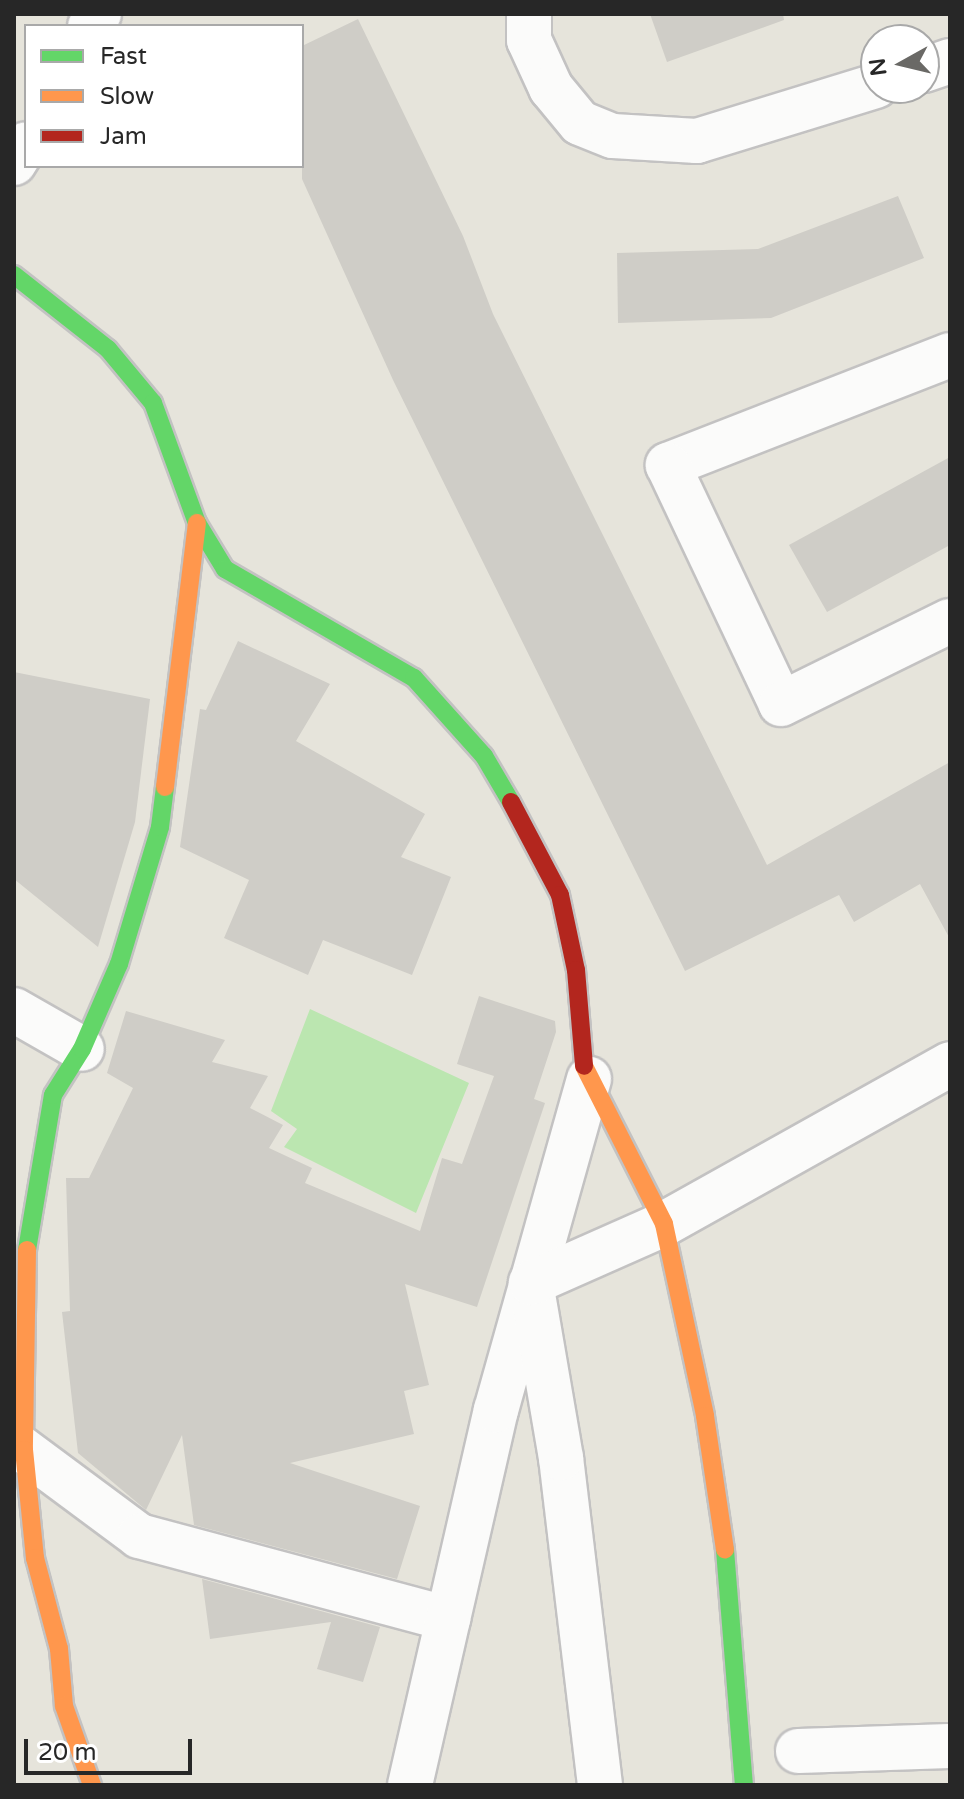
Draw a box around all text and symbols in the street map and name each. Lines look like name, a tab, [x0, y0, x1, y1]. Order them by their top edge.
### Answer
legend	[24, 24, 304, 168]
north arrow	[860, 24, 940, 104]
text: Fast	[100, 42, 147, 71]
text: N	[864, 57, 892, 78]
text: Slow	[100, 82, 154, 111]
text: Jam	[100, 122, 147, 151]
scale bar	[28, 1723, 196, 1773]
text: 20 m	[38, 1738, 96, 1767]

